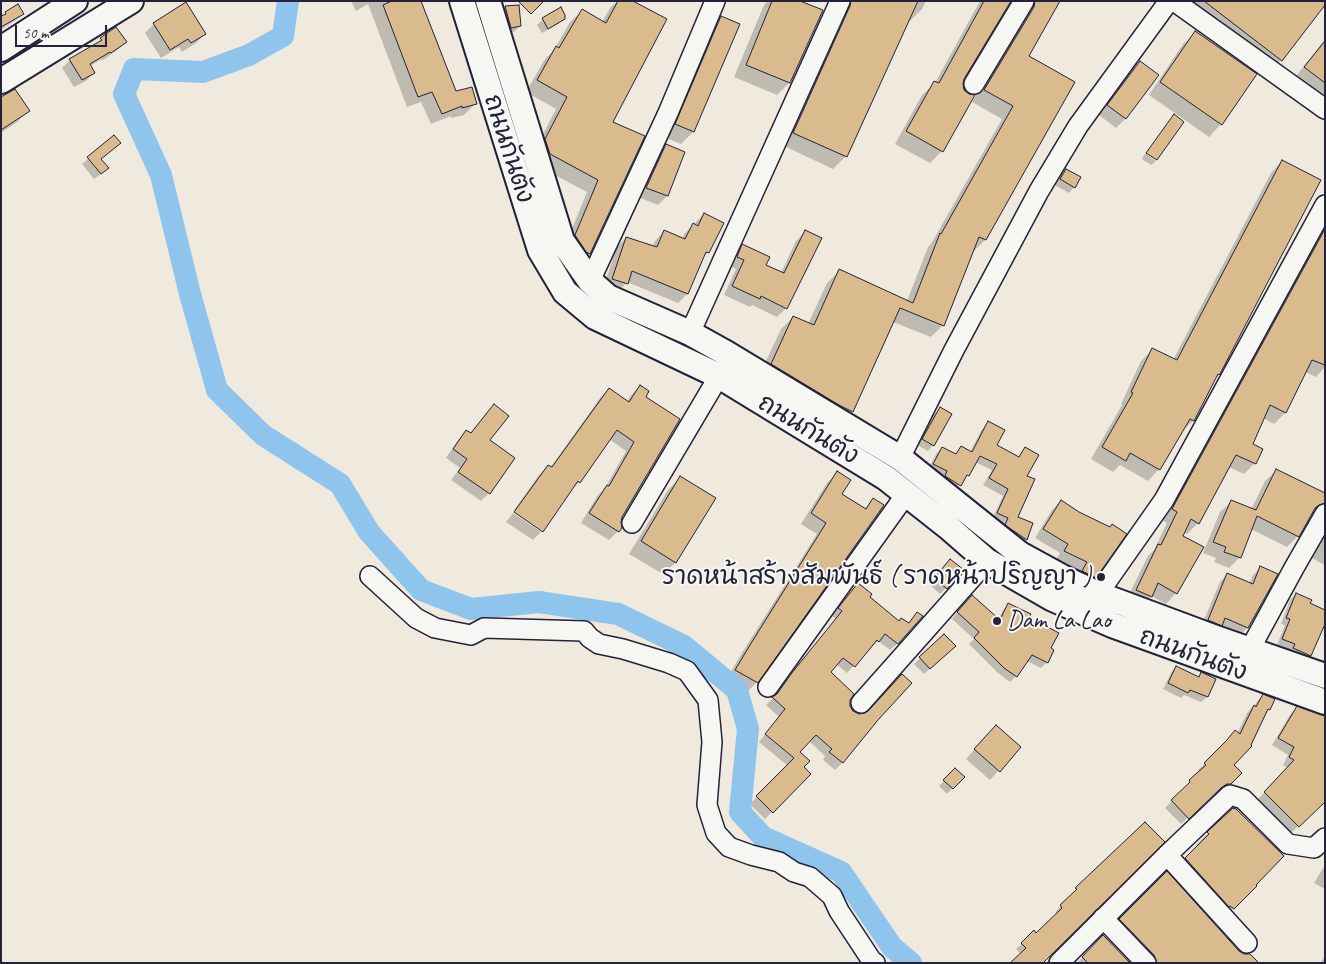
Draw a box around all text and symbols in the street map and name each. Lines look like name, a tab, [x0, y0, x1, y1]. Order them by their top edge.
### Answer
scale bar	[18, 15, 110, 47]
text: 50 m	[23, 24, 49, 43]
street label: ถนนกันตัง	[476, 91, 540, 207]
street label: ถนนกันตัง	[752, 388, 864, 472]
place label: ราดหน้าสร้างสัมพันธ์ ( ราดหน้าปริญญา )	[662, 562, 1091, 592]
marker: ราดหน้าสร้างสัมพันธ์ ( ราดหน้าปริญญา )	[1095, 571, 1107, 583]
place label: Dam La Lao	[1007, 606, 1110, 636]
marker: Dam La Lao	[991, 615, 1003, 627]
street label: ถนนกันตัง	[1135, 622, 1251, 688]

